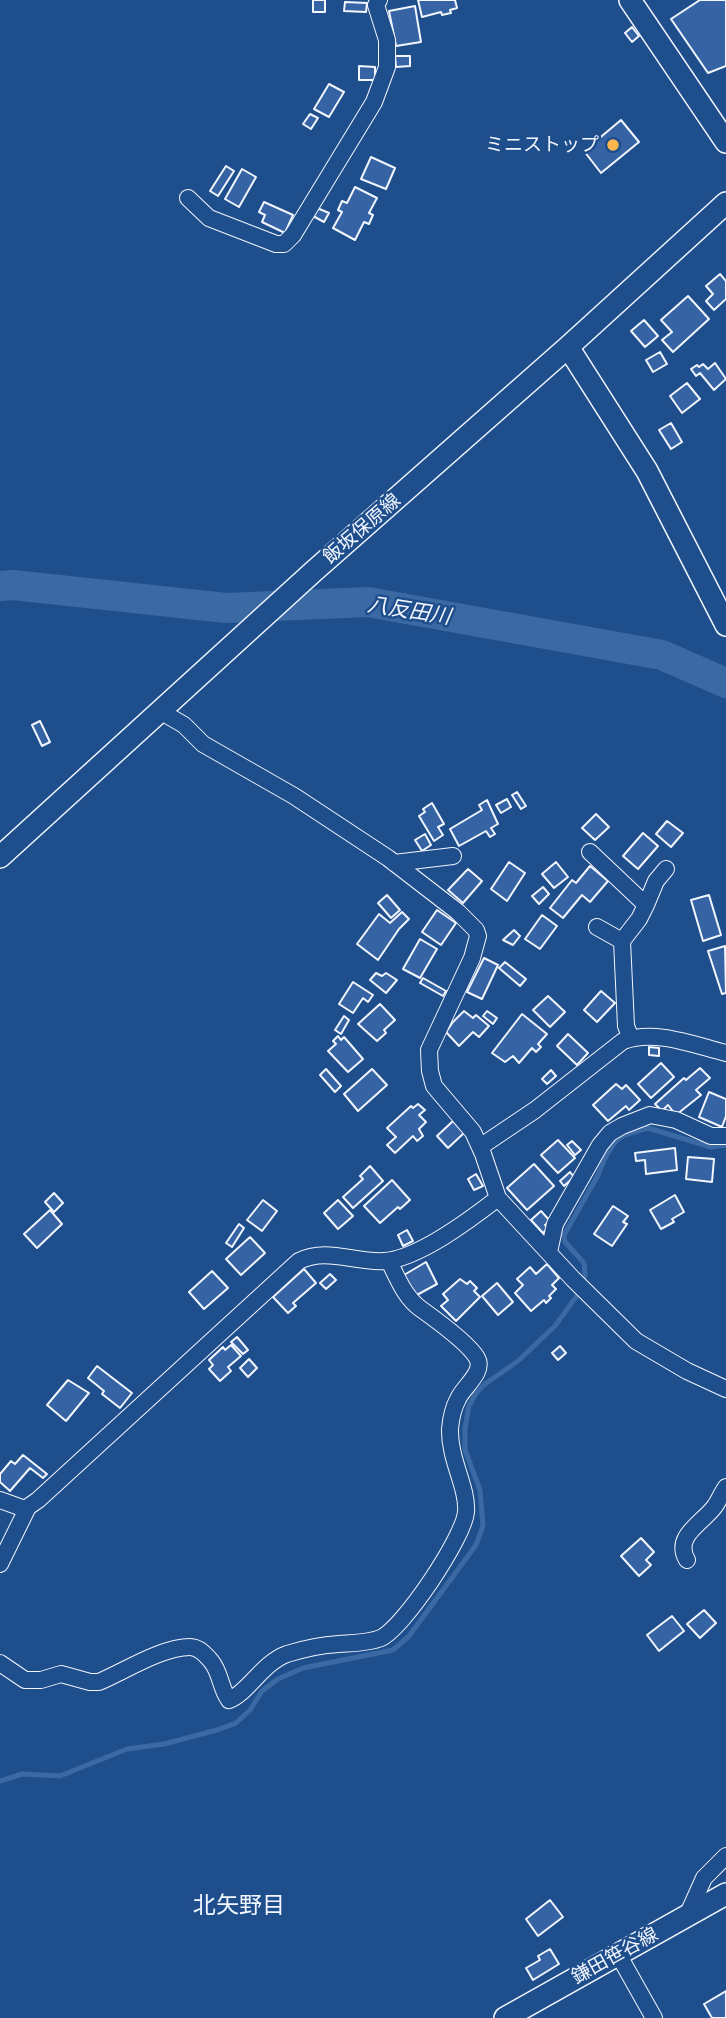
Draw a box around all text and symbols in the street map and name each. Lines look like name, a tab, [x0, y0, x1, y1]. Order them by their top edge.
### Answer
place label: ミニストップ	[485, 134, 599, 156]
marker: ミニストップ	[605, 137, 621, 153]
street label: 飯坂保原線	[319, 489, 405, 569]
water label: 八反田川	[366, 592, 452, 630]
district label: 北矢野目	[193, 1892, 285, 1920]
street label: 鎌田笹谷線	[568, 1923, 662, 1989]

